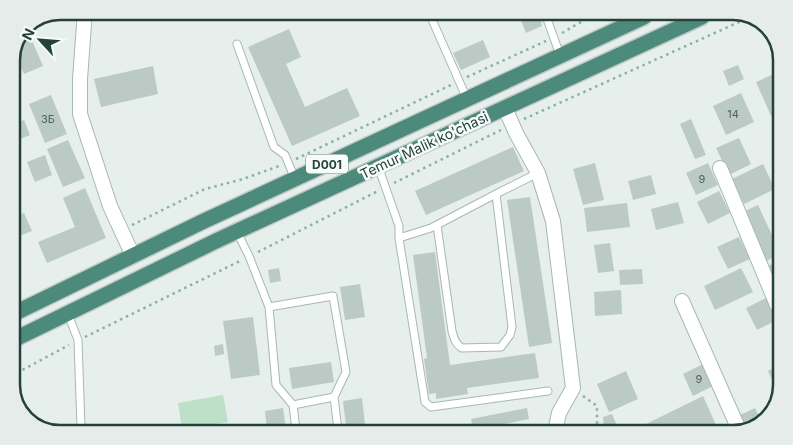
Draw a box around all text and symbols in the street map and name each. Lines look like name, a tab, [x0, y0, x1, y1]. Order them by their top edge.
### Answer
north arrow	[15, 15, 65, 65]
text: N	[18, 26, 38, 43]
house number: 14	[727, 107, 739, 121]
street label: Temur Malik ko'chasi	[357, 108, 491, 182]
house number: 3Б	[41, 112, 55, 126]
road number: D001	[306, 154, 348, 173]
house number: 9	[699, 172, 706, 186]
house number: 9	[696, 372, 703, 386]

